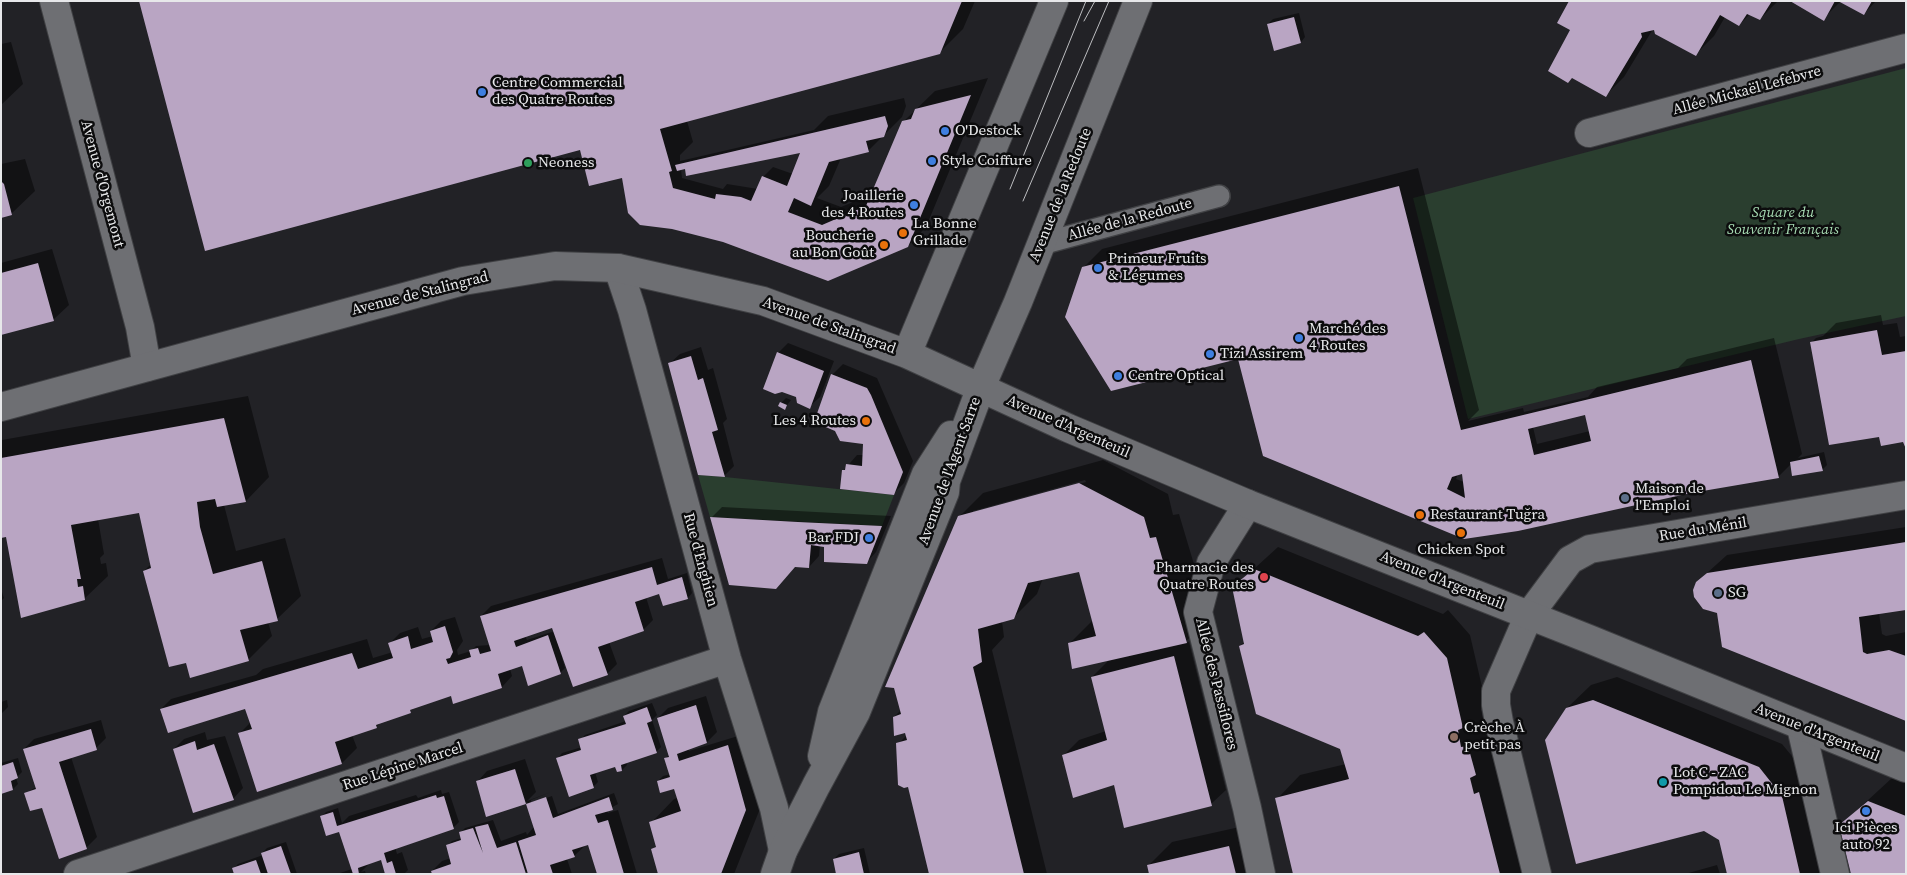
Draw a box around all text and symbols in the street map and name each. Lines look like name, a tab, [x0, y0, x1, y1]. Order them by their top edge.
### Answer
street label: Allée Mickaël Lefebvre	[1671, 62, 1823, 120]
place label: Centre Commercial des Quatre Routes	[492, 74, 623, 109]
marker: Centre Commercial des Quatre Routes	[476, 86, 488, 98]
street label: Avenue d'Orgemont	[76, 118, 128, 250]
place label: O'Destock	[955, 122, 1021, 140]
marker: O'Destock	[939, 125, 951, 137]
street label: Avenue de la Redoute	[1026, 125, 1096, 265]
place label: Style Coiffure	[942, 152, 1032, 170]
place label: Neoness	[538, 154, 594, 172]
marker: Style Coiffure	[926, 155, 938, 167]
marker: Neoness	[522, 157, 534, 169]
place label: Joaillerie des 4 Routes	[821, 187, 904, 222]
street label: Allée de la Redoute	[1066, 195, 1194, 245]
marker: Joaillerie des 4 Routes	[908, 199, 920, 211]
park label: Square du Souvenir Français	[1727, 204, 1839, 239]
place label: La Bonne Grillade	[913, 215, 977, 250]
place label: Boucherie au Bon Goût	[792, 227, 874, 262]
marker: La Bonne Grillade	[897, 227, 909, 239]
marker: Boucherie au Bon Goût	[878, 239, 890, 251]
place label: Primeur Fruits & Légumes	[1108, 250, 1207, 285]
marker: Primeur Fruits & Légumes	[1092, 262, 1104, 274]
street label: Avenue de Stalingrad	[350, 268, 490, 320]
street label: Avenue de Stalingrad	[760, 294, 898, 358]
place label: Marché des 4 Routes	[1309, 320, 1386, 355]
marker: Marché des 4 Routes	[1293, 332, 1305, 344]
place label: Tizi Assirem	[1220, 345, 1303, 363]
marker: Tizi Assirem	[1204, 348, 1216, 360]
place label: Centre Optical	[1128, 367, 1224, 385]
marker: Centre Optical	[1112, 370, 1124, 382]
street label: Avenue d'Argenteuil	[1004, 392, 1132, 462]
street label: Avenue de l'Agent Sarre	[915, 395, 985, 547]
place label: Les 4 Routes	[773, 412, 856, 430]
marker: Les 4 Routes	[860, 415, 872, 427]
place label: Maison de l'Emploi	[1635, 480, 1704, 515]
marker: Maison de l'Emploi	[1619, 492, 1631, 504]
place label: Restaurant Tuğra	[1430, 506, 1545, 524]
marker: Restaurant Tuğra	[1414, 509, 1426, 521]
street label: Rue d'Enghien	[679, 511, 721, 609]
street label: Rue du Ménil	[1658, 514, 1748, 546]
marker: Chicken Spot	[1455, 527, 1467, 539]
place label: Bar FDJ	[808, 529, 859, 547]
marker: Bar FDJ	[863, 532, 875, 544]
place label: Chicken Spot	[1417, 541, 1505, 559]
street label: Avenue d'Argenteuil	[1377, 548, 1507, 614]
place label: Pharmacie des Quatre Routes	[1155, 559, 1254, 594]
marker: Pharmacie des Quatre Routes	[1258, 571, 1270, 583]
place label: SG	[1728, 584, 1746, 602]
marker: SG	[1712, 587, 1724, 599]
street label: Allée des Passiflores	[1191, 616, 1241, 752]
street label: Avenue d'Argenteuil	[1752, 700, 1882, 766]
place label: Crèche À petit pas	[1464, 719, 1525, 754]
marker: Crèche À petit pas	[1448, 731, 1460, 743]
street label: Rue Lépine Marcel	[341, 739, 465, 795]
place label: Lot C - ZAC Pompidou Le Mignon	[1673, 764, 1817, 799]
marker: Lot C - ZAC Pompidou Le Mignon	[1657, 776, 1669, 788]
marker: Ici Pièces auto 92	[1860, 805, 1872, 817]
place label: Ici Pièces auto 92	[1834, 819, 1898, 854]

